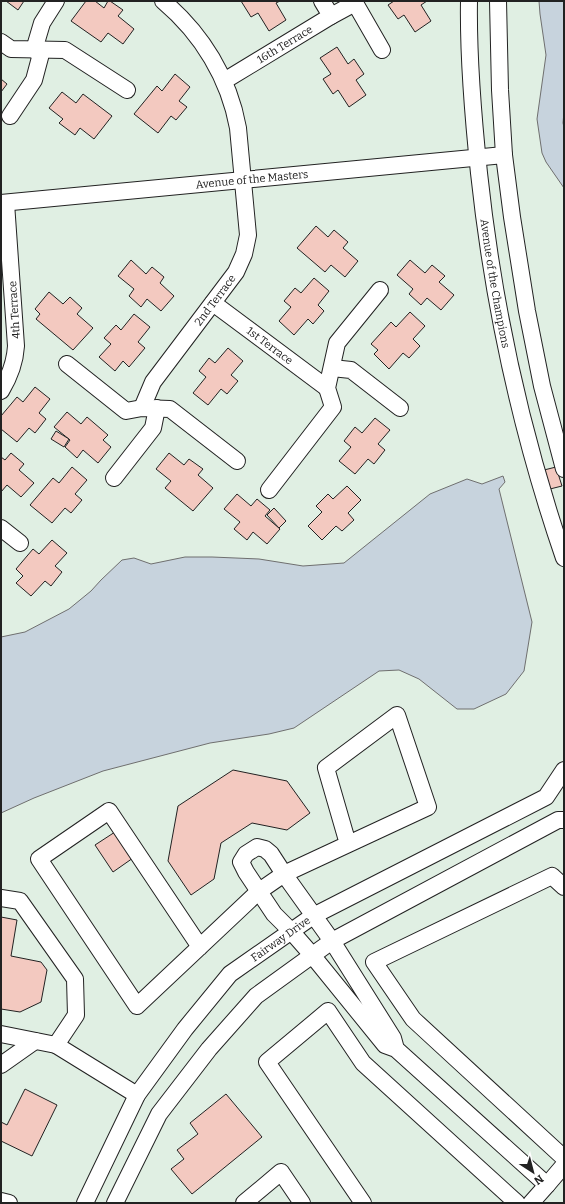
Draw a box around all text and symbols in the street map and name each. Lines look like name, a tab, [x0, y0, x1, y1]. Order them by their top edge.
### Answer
street label: 16th Terrace	[255, 23, 315, 66]
street label: Avenue of the Masters	[195, 168, 309, 191]
street label: Avenue of the Champions	[478, 218, 512, 349]
street label: 2nd Terrace	[192, 272, 239, 328]
street label: 4th Terrace	[6, 281, 23, 339]
street label: 1st Terrace	[244, 324, 295, 367]
street label: Fairway Drive	[248, 914, 313, 964]
north arrow	[513, 1152, 553, 1192]
text: N	[531, 1172, 546, 1188]

